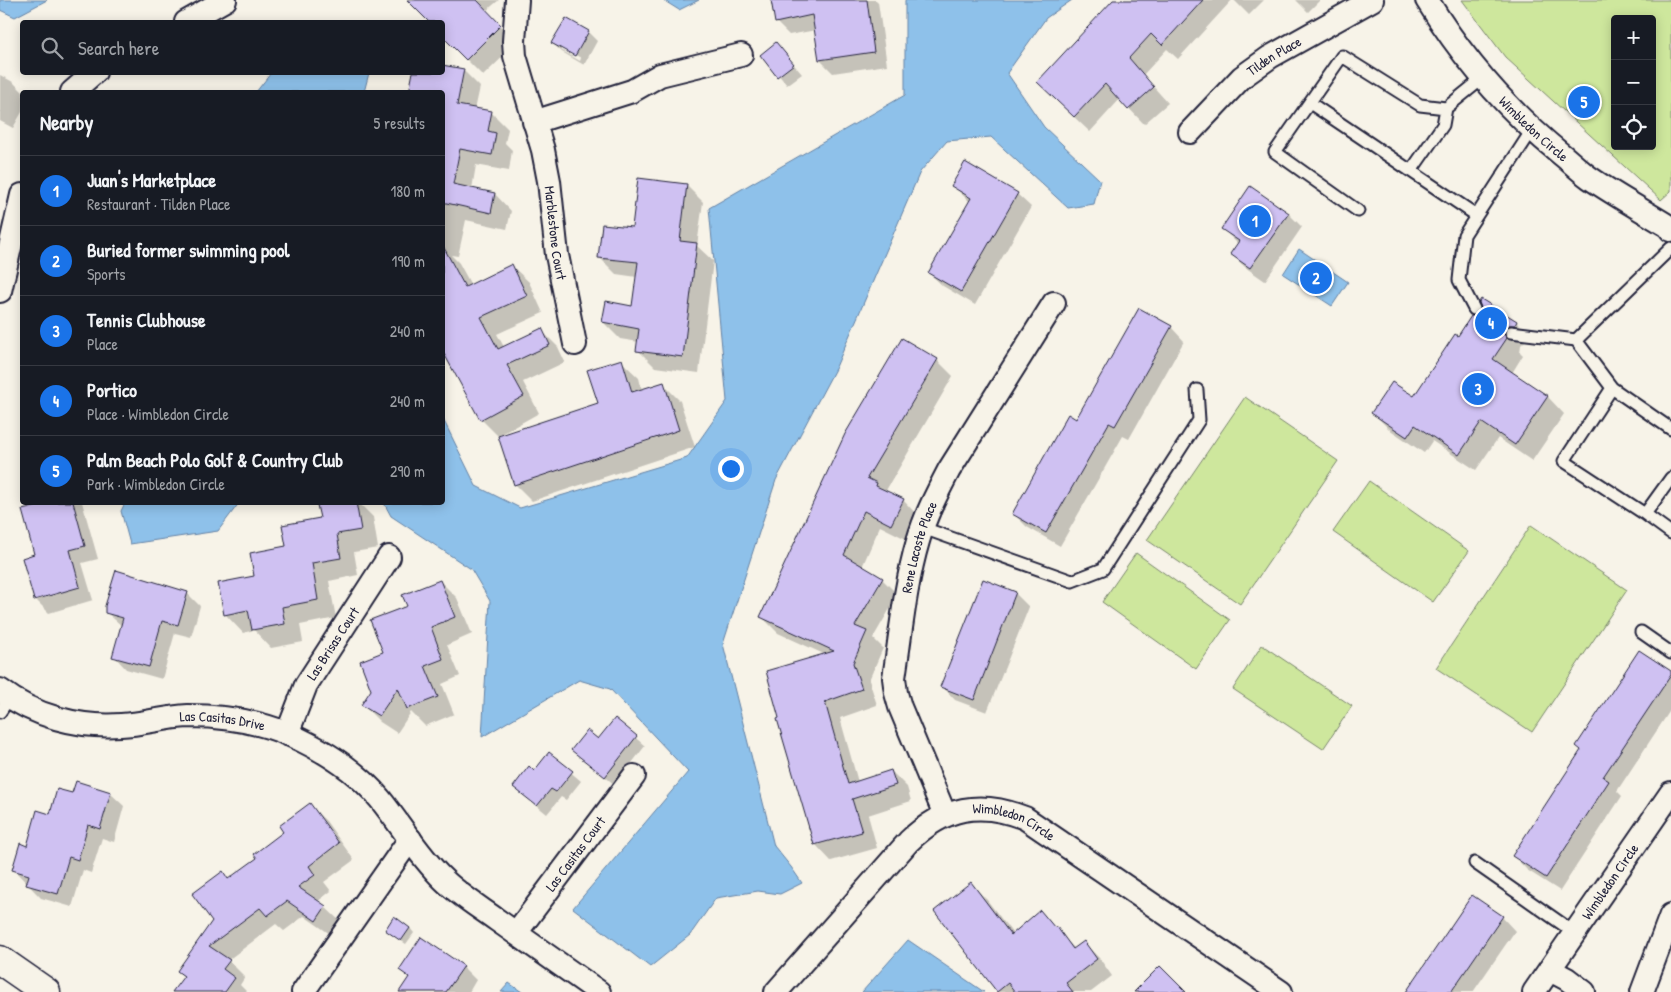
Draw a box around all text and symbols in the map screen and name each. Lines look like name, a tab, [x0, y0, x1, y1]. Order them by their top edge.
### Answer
map controls	[1611, 15, 1656, 150]
button: +	[1611, 15, 1656, 60]
search box	[20, 20, 445, 75]
street label: Tilden Place	[1243, 31, 1305, 80]
icon: search	[38, 34, 66, 62]
text: Search here	[78, 35, 159, 61]
button: −	[1611, 60, 1656, 105]
pin: 5	[1568, 83, 1600, 121]
street label: Wimbledon Circle	[1495, 92, 1573, 166]
button: locate	[1611, 105, 1656, 150]
text: Nearby	[40, 108, 93, 137]
text: 5 results	[374, 112, 425, 134]
text: Juan's Marketplace	[87, 167, 216, 193]
text: 1	[53, 180, 59, 202]
text: 180 m	[391, 180, 425, 202]
street label: Marblestone Court	[541, 185, 572, 281]
text: Restaurant · Tilden Place	[87, 193, 230, 215]
pin: 1	[1239, 202, 1271, 240]
text: Buried former swimming pool	[87, 237, 289, 263]
text: 2	[52, 250, 60, 272]
text: 190 m	[392, 250, 425, 272]
pin: 2	[1300, 259, 1332, 297]
text: Sports	[87, 263, 125, 285]
pin: 4	[1475, 304, 1507, 342]
text: Tennis Clubhouse	[87, 307, 206, 333]
text: 3	[52, 320, 60, 342]
text: 240 m	[390, 320, 425, 342]
text: Place	[87, 333, 118, 355]
pin: 3	[1462, 370, 1494, 408]
text: Portico	[87, 377, 137, 403]
text: 4	[53, 390, 59, 412]
text: 240 m	[390, 390, 425, 412]
text: Place · Wimbledon Circle	[87, 403, 229, 425]
text: Palm Beach Polo Golf & Country Club	[87, 447, 343, 473]
your location	[718, 456, 744, 482]
text: 5	[53, 460, 59, 482]
text: 290 m	[390, 460, 425, 482]
text: Park · Wimbledon Circle	[87, 473, 225, 495]
street label: Rene Lacoste Place	[896, 498, 941, 595]
street label: Las Brisas Court	[302, 603, 363, 684]
street label: Las Casitas Drive	[179, 706, 268, 735]
street label: Wimbledon Circle	[972, 798, 1059, 845]
street label: Las Casitas Court	[541, 812, 610, 895]
street label: Wimbledon Circle	[1577, 839, 1643, 923]

